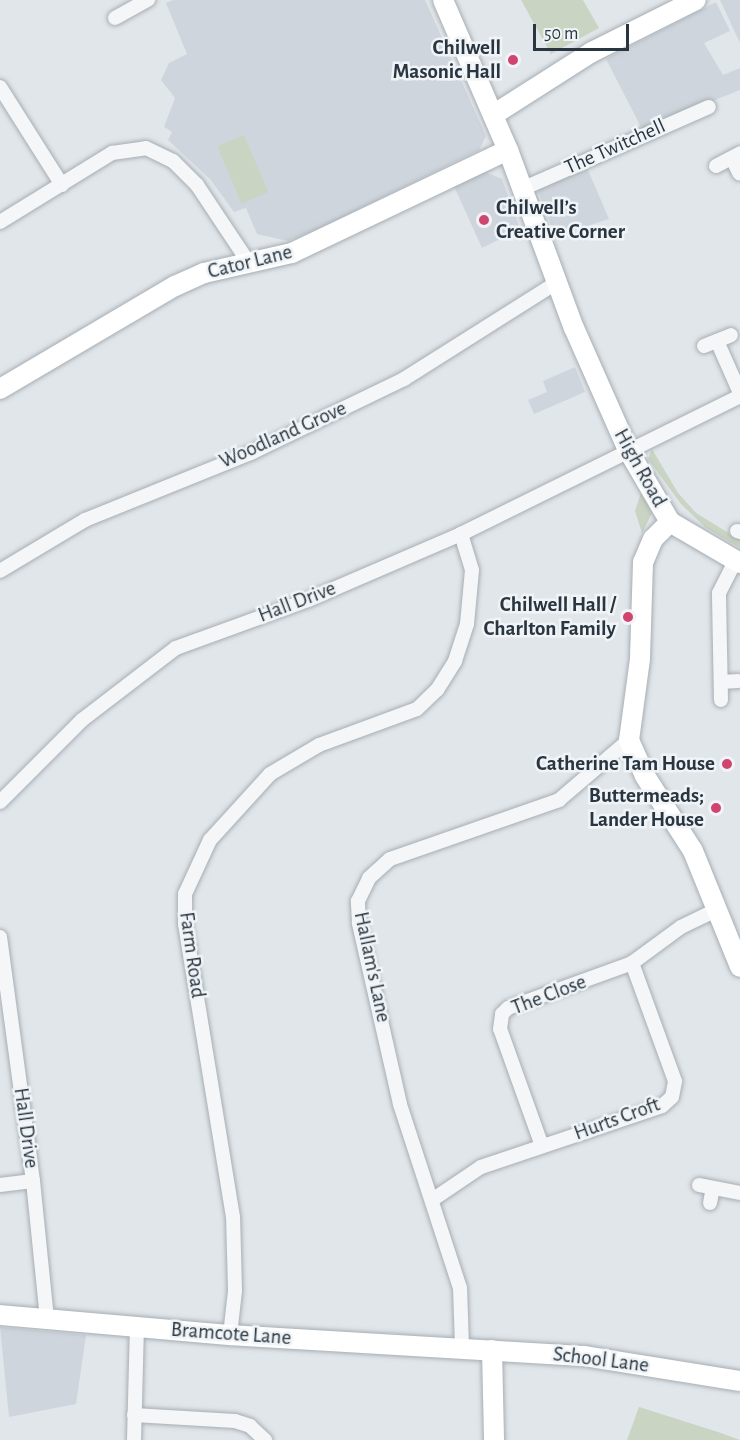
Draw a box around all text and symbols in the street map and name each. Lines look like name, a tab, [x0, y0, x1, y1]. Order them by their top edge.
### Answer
scale bar	[536, 12, 632, 50]
text: 50 m	[544, 25, 578, 43]
place label: Chilwell Masonic Hall	[393, 35, 501, 85]
marker: Chilwell Masonic Hall	[506, 53, 520, 67]
street label: The Twitchell	[561, 114, 669, 180]
place label: Chilwell’s Creative Corner	[496, 195, 625, 245]
marker: Chilwell’s Creative Corner	[477, 213, 491, 227]
street label: Cator Lane	[205, 239, 295, 285]
street label: Woodland Grove	[216, 396, 350, 474]
street label: High Road	[608, 424, 672, 512]
street label: Hall Drive	[255, 576, 339, 628]
place label: Chilwell Hall / Charlton Family	[483, 592, 616, 642]
marker: Chilwell Hall / Charlton Family	[621, 610, 635, 624]
place label: Catherine Tam House	[536, 751, 715, 777]
marker: Catherine Tam House	[720, 757, 734, 771]
place label: Buttermeads; Lander House	[589, 783, 704, 833]
marker: Buttermeads; Lander House	[709, 801, 723, 815]
street label: Hallam's Lane	[348, 909, 396, 1025]
street label: Farm Road	[173, 910, 211, 1000]
street label: The Close	[508, 969, 590, 1021]
street label: Hall Drive	[8, 1086, 44, 1170]
street label: Hurts Croft	[571, 1092, 663, 1146]
street label: Bramcote Lane	[170, 1317, 292, 1351]
street label: School Lane	[552, 1342, 650, 1378]

